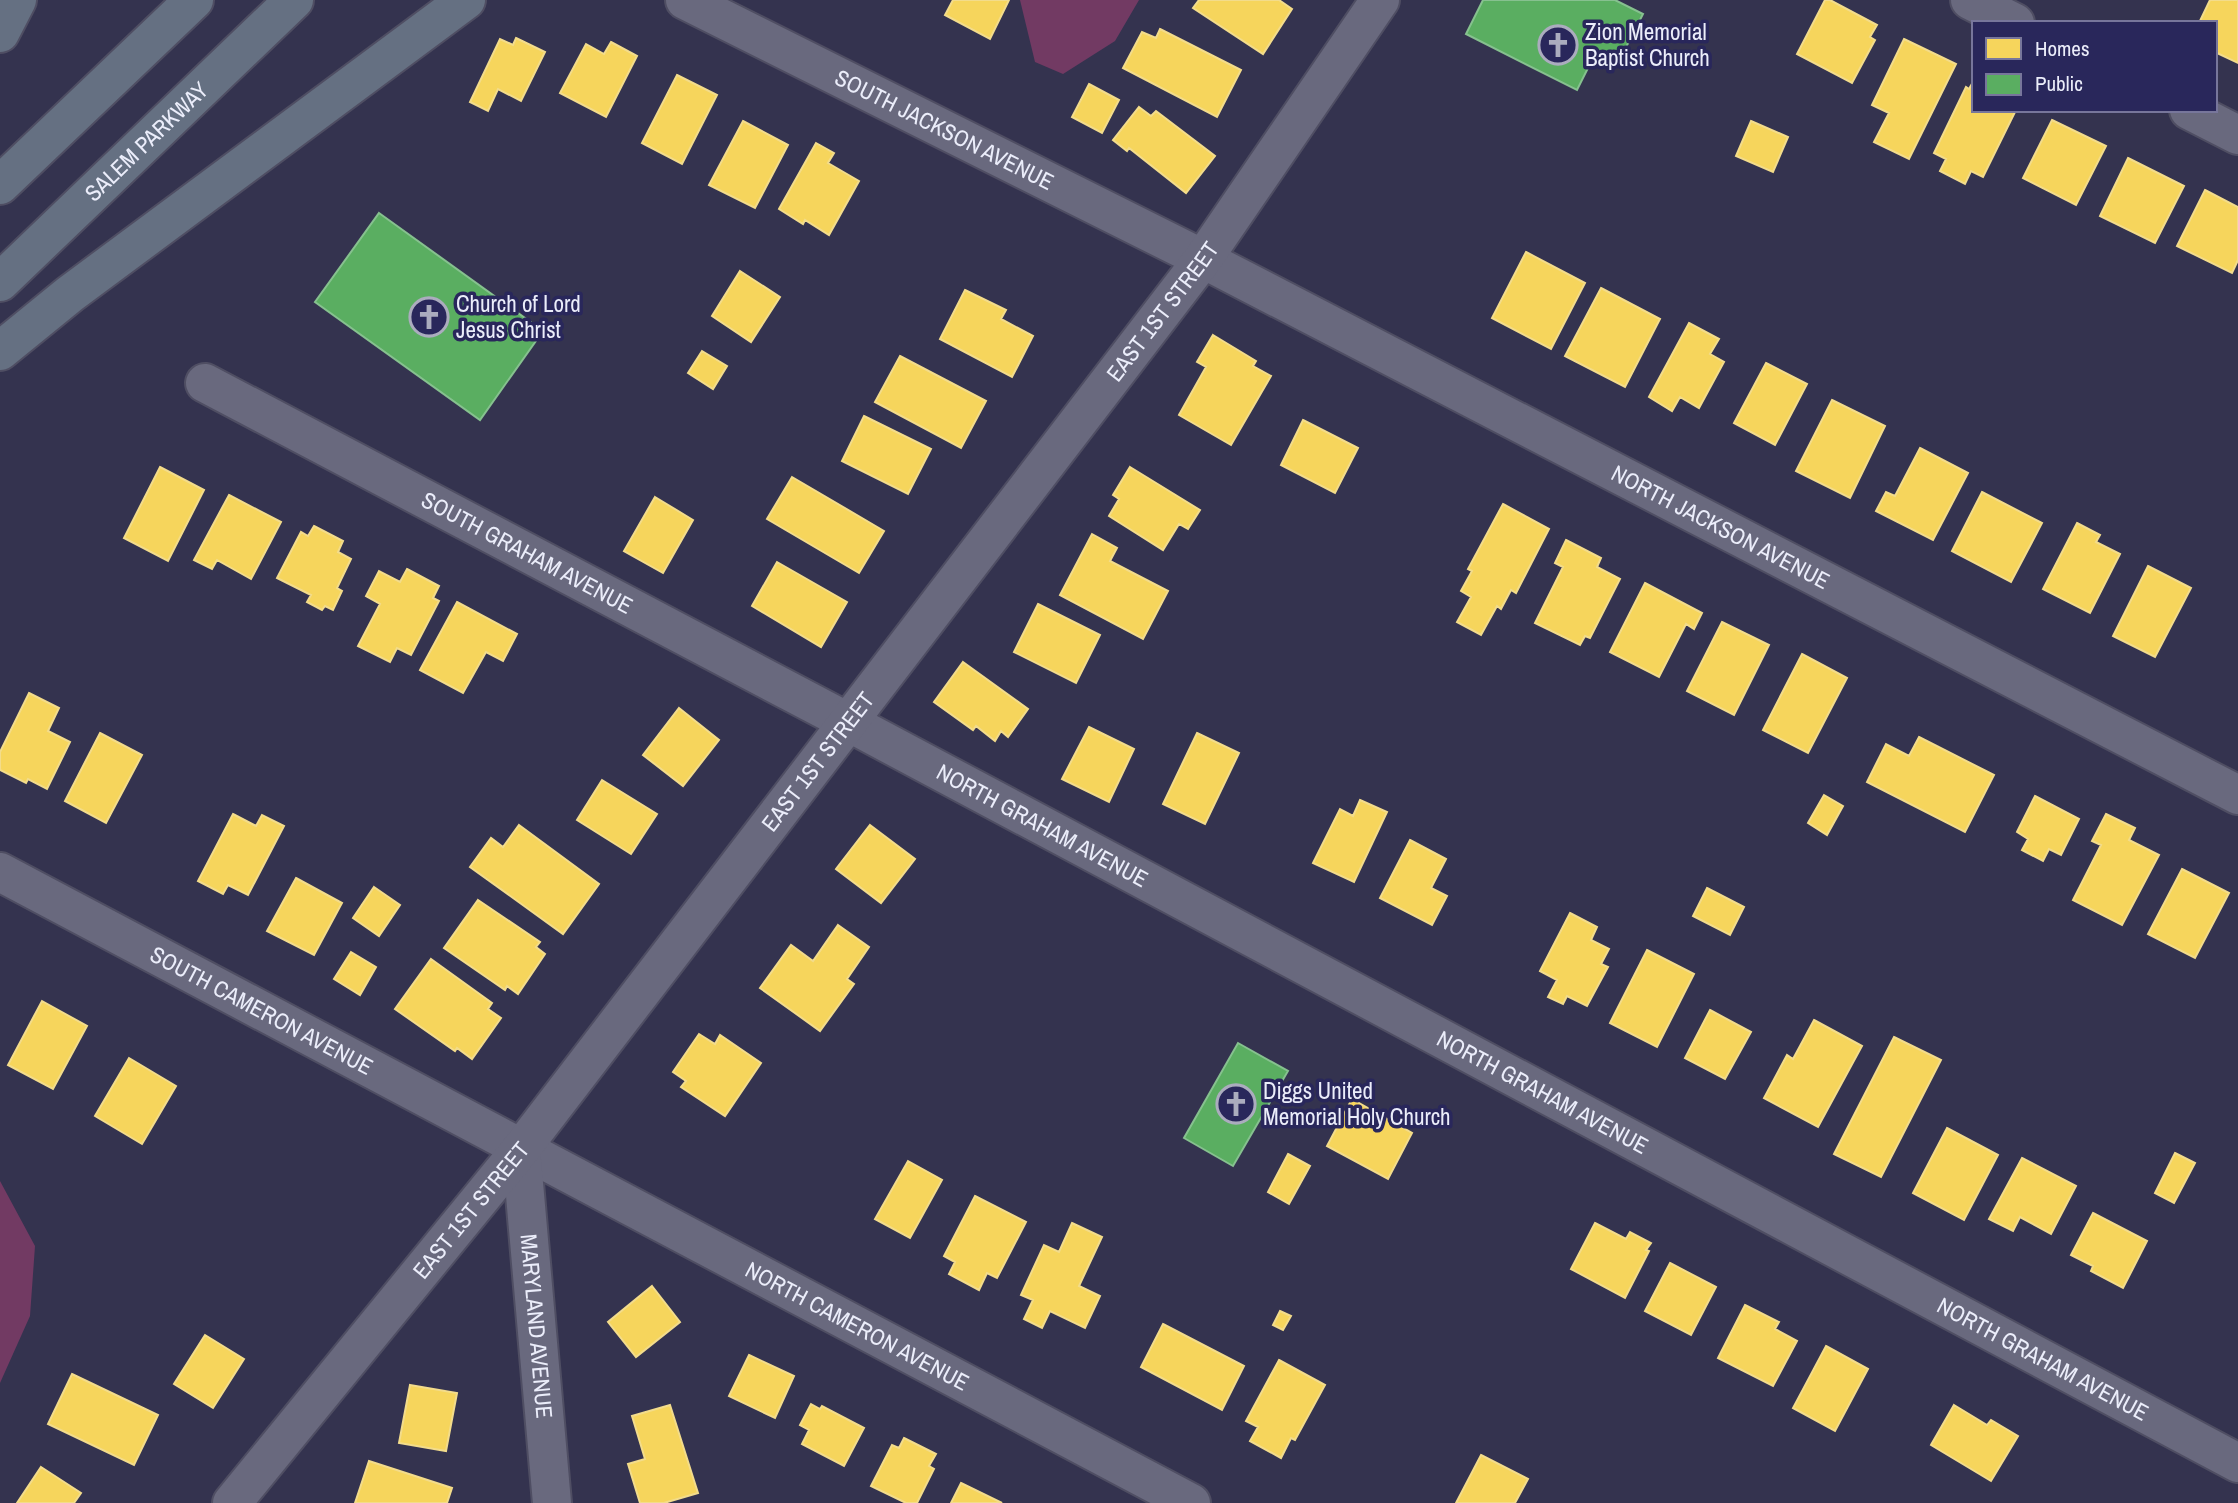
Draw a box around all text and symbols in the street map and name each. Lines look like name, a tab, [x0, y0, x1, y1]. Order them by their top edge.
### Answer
place label: Zion Memorial Baptist Church	[1585, 16, 1710, 73]
legend	[1972, 21, 2217, 112]
church icon: Zion Memorial Baptist Church	[1537, 24, 1579, 66]
text: Homes	[2035, 34, 2090, 63]
street label: SOUTH JACKSON AVENUE	[830, 62, 1059, 197]
text: Public	[2035, 69, 2083, 98]
street label: SALEM PARKWAY	[78, 74, 215, 208]
street label: EAST 1ST STREET	[1099, 235, 1226, 387]
place label: Church of Lord Jesus Christ	[456, 288, 581, 345]
church icon: Church of Lord Jesus Christ	[408, 296, 450, 338]
street label: NORTH JACKSON AVENUE	[1606, 457, 1835, 596]
street label: SOUTH GRAHAM AVENUE	[416, 484, 638, 621]
street label: EAST 1ST STREET	[754, 685, 881, 838]
street label: NORTH GRAHAM AVENUE	[931, 756, 1154, 894]
street label: SOUTH CAMERON AVENUE	[145, 938, 379, 1082]
street label: NORTH GRAHAM AVENUE	[1432, 1023, 1654, 1161]
place label: Diggs United Memorial Holy Church	[1263, 1075, 1451, 1132]
church icon: Diggs United Memorial Holy Church	[1215, 1083, 1257, 1125]
street label: EAST 1ST STREET	[405, 1135, 536, 1285]
street label: MARYLAND AVENUE	[514, 1233, 561, 1420]
street label: NORTH CAMERON AVENUE	[740, 1254, 975, 1398]
street label: NORTH GRAHAM AVENUE	[1932, 1290, 2154, 1428]

